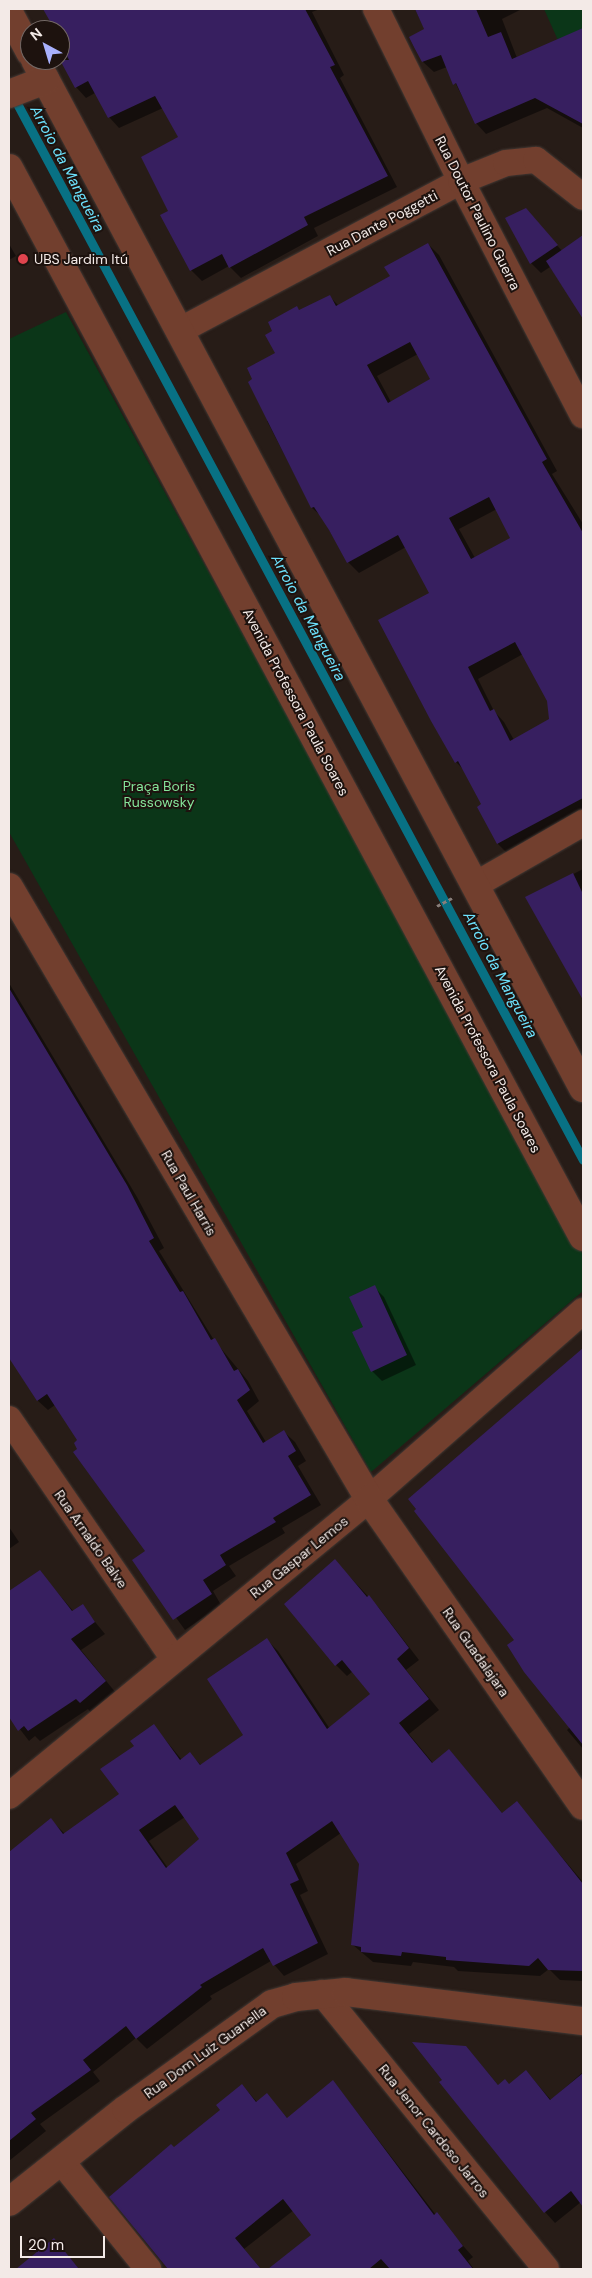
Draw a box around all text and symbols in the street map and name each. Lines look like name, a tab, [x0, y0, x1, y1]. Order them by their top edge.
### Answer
north arrow	[20, 20, 70, 70]
text: N	[27, 24, 46, 44]
water label: Arroio da Mangueira	[26, 103, 108, 235]
street label: Rua Doutor Paulino Guerra	[432, 133, 524, 293]
street label: Rua Dante Poggetti	[324, 187, 440, 259]
place label: UBS Jardim Itú	[34, 251, 128, 267]
marker: UBS Jardim Itú	[16, 252, 30, 266]
water label: Arroio da Mangueira	[267, 552, 349, 684]
street label: Avenida Professora Paula Soares	[239, 606, 353, 798]
park label: Praça Boris Russowsky	[123, 778, 195, 810]
water label: Arroio da Mangueira	[459, 909, 541, 1041]
street label: Avenida Professora Paula Soares	[431, 963, 545, 1155]
street label: Rua Paul Harris	[158, 1147, 220, 1239]
street label: Rua Arnaldo Balve	[51, 1487, 131, 1591]
street label: Rua Gaspar Lemos	[247, 1512, 351, 1602]
street label: Rua Guadalajara	[439, 1604, 513, 1700]
street label: Rua Dom Luiz Guanella	[141, 2002, 269, 2102]
street label: Rua Jenor Cardoso Jarros	[375, 2061, 493, 2201]
scale bar	[22, 2226, 108, 2258]
text: 20 m	[28, 2235, 64, 2255]

